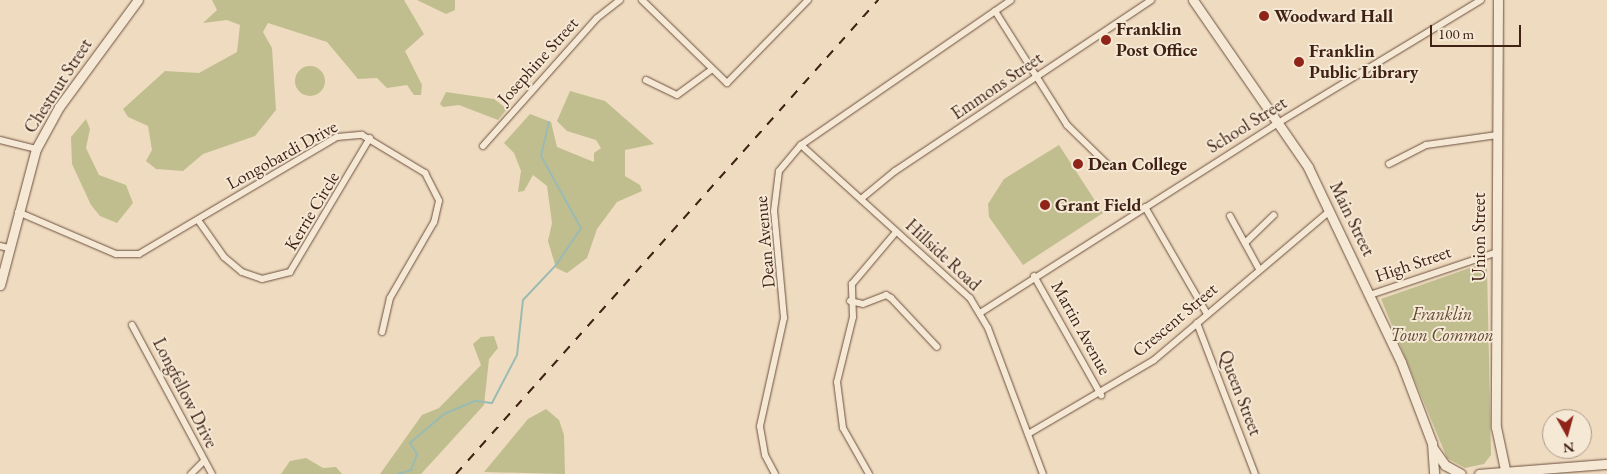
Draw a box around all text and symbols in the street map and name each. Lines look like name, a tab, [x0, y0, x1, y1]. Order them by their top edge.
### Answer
place label: Woodward Hall	[1274, 5, 1393, 27]
marker: Woodward Hall	[1258, 10, 1270, 22]
street label: Josephine Street	[493, 13, 583, 109]
scale bar	[1432, 15, 1523, 47]
place label: Franklin Post Office	[1116, 19, 1198, 62]
text: 100 m	[1438, 24, 1474, 43]
marker: Franklin Post Office	[1100, 34, 1112, 46]
street label: Chestnut Street	[19, 35, 97, 137]
place label: Franklin Public Library	[1309, 41, 1418, 84]
street label: Emmons Street	[947, 48, 1047, 124]
marker: Franklin Public Library	[1293, 56, 1305, 68]
street label: School Street	[1203, 92, 1291, 158]
street label: Longobardi Drive	[223, 116, 341, 194]
place label: Dean College	[1088, 153, 1187, 175]
marker: Dean College	[1072, 158, 1084, 170]
street label: Kerrie Circle	[280, 168, 344, 254]
street label: Main Street	[1325, 178, 1379, 260]
street label: Union Street	[1468, 193, 1490, 281]
place label: Grant Field	[1055, 194, 1141, 216]
street label: Dean Avenue	[750, 195, 780, 289]
marker: Grant Field	[1039, 199, 1051, 211]
street label: Hillside Road	[901, 215, 985, 295]
street label: High Street	[1372, 241, 1454, 287]
street label: Martin Avenue	[1046, 277, 1116, 379]
street label: Crescent Street	[1128, 278, 1222, 362]
park label: Franklin Town Common	[1390, 304, 1494, 346]
street label: Longfellow Drive	[148, 334, 222, 452]
street label: Queen Street	[1214, 347, 1266, 439]
north arrow	[1542, 409, 1592, 459]
text: N	[1562, 438, 1575, 458]

